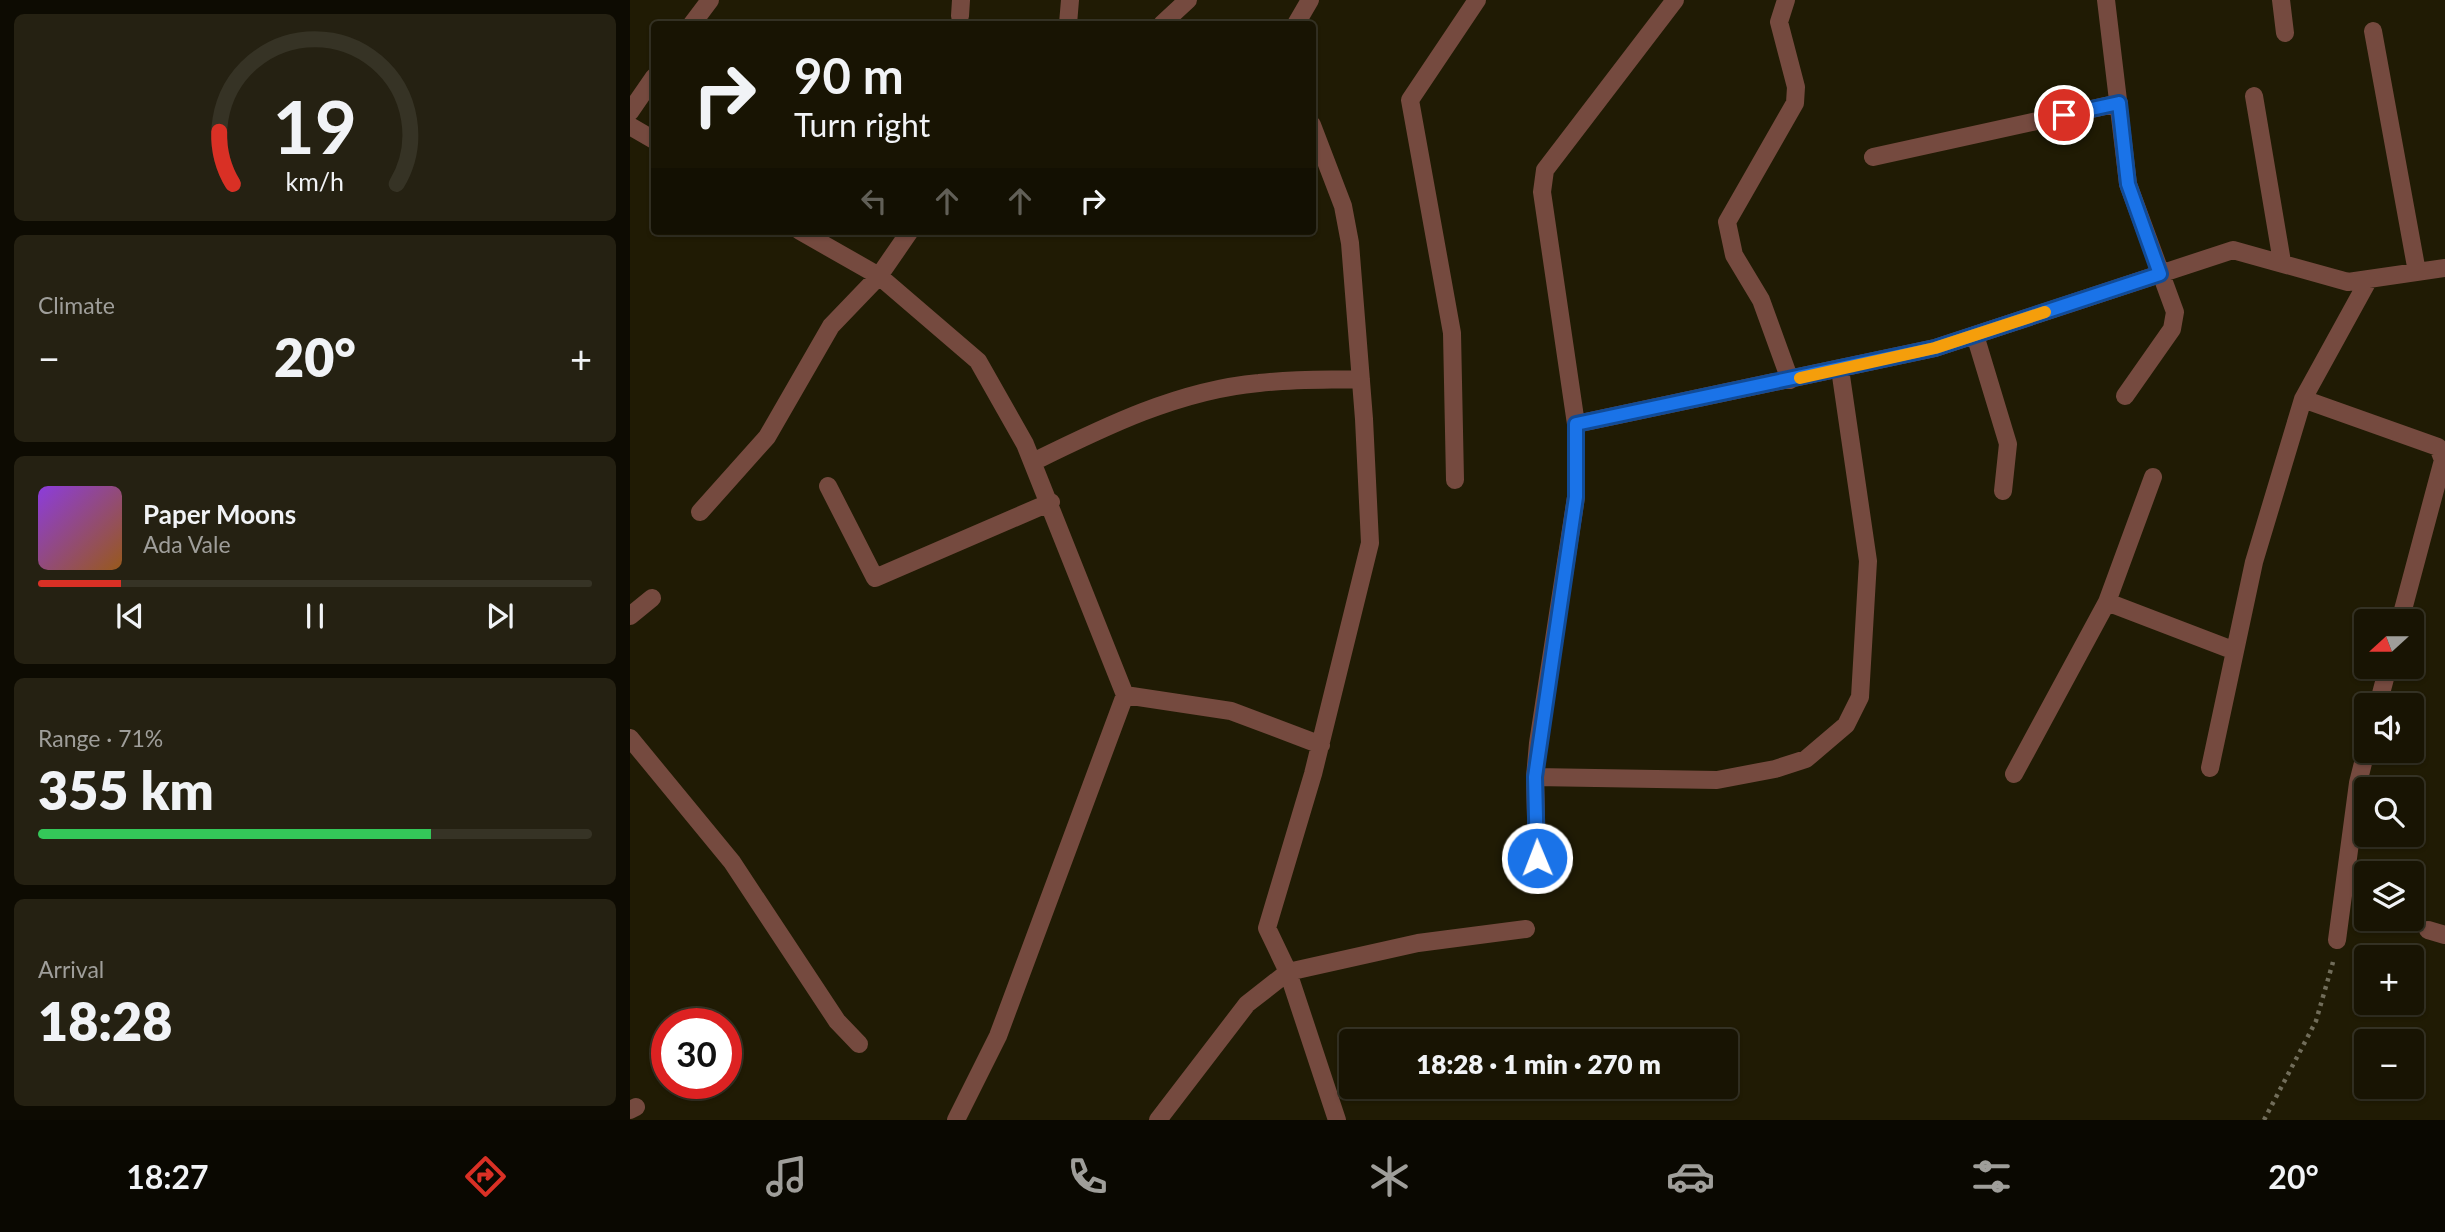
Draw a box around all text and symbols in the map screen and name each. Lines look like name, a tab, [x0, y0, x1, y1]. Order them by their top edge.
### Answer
text: 90 m	[794, 46, 904, 104]
icon: right	[679, 49, 770, 140]
text: 19	[273, 82, 357, 170]
pin	[2034, 85, 2094, 145]
icon: arrive	[2045, 96, 2083, 134]
text: Turn right	[794, 105, 930, 144]
text: km/h	[286, 165, 344, 195]
icon: left	[855, 182, 893, 220]
icon: ahead	[928, 182, 966, 220]
icon: ahead	[1001, 182, 1039, 220]
icon: right	[1074, 182, 1112, 220]
text: Climate	[38, 291, 115, 319]
text: 20°	[274, 326, 356, 388]
text: −	[38, 335, 60, 381]
text: +	[570, 335, 592, 381]
text: Paper Moons	[143, 498, 296, 530]
text: Ada Vale	[143, 530, 231, 558]
icon: previous	[111, 597, 149, 635]
icon: pause	[296, 597, 334, 635]
icon: next	[481, 597, 519, 635]
north arrow	[2354, 609, 2424, 679]
map controls	[2354, 609, 2424, 1099]
button: sound	[2354, 693, 2424, 763]
text: Range · 71%	[38, 724, 163, 752]
text: 355 km	[38, 759, 214, 821]
button: search	[2354, 777, 2424, 847]
position arrow	[1500, 821, 1574, 895]
button: layers	[2354, 861, 2424, 931]
button: +	[2354, 945, 2424, 1015]
text: Arrival	[38, 955, 104, 983]
text: 18:28	[38, 990, 172, 1052]
speed limit sign: 30	[651, 1008, 742, 1099]
button: −	[2354, 1029, 2424, 1099]
text: 18:28 · 1 min · 270 m	[1416, 1048, 1661, 1080]
icon: directions	[461, 1152, 510, 1201]
icon: music	[762, 1152, 811, 1201]
icon: phone	[1063, 1152, 1112, 1201]
icon: climate	[1365, 1152, 1414, 1201]
icon: car	[1666, 1152, 1715, 1201]
icon: filters	[1967, 1152, 2016, 1201]
text: 18:27	[126, 1157, 209, 1196]
text: 20°	[2268, 1157, 2319, 1196]

